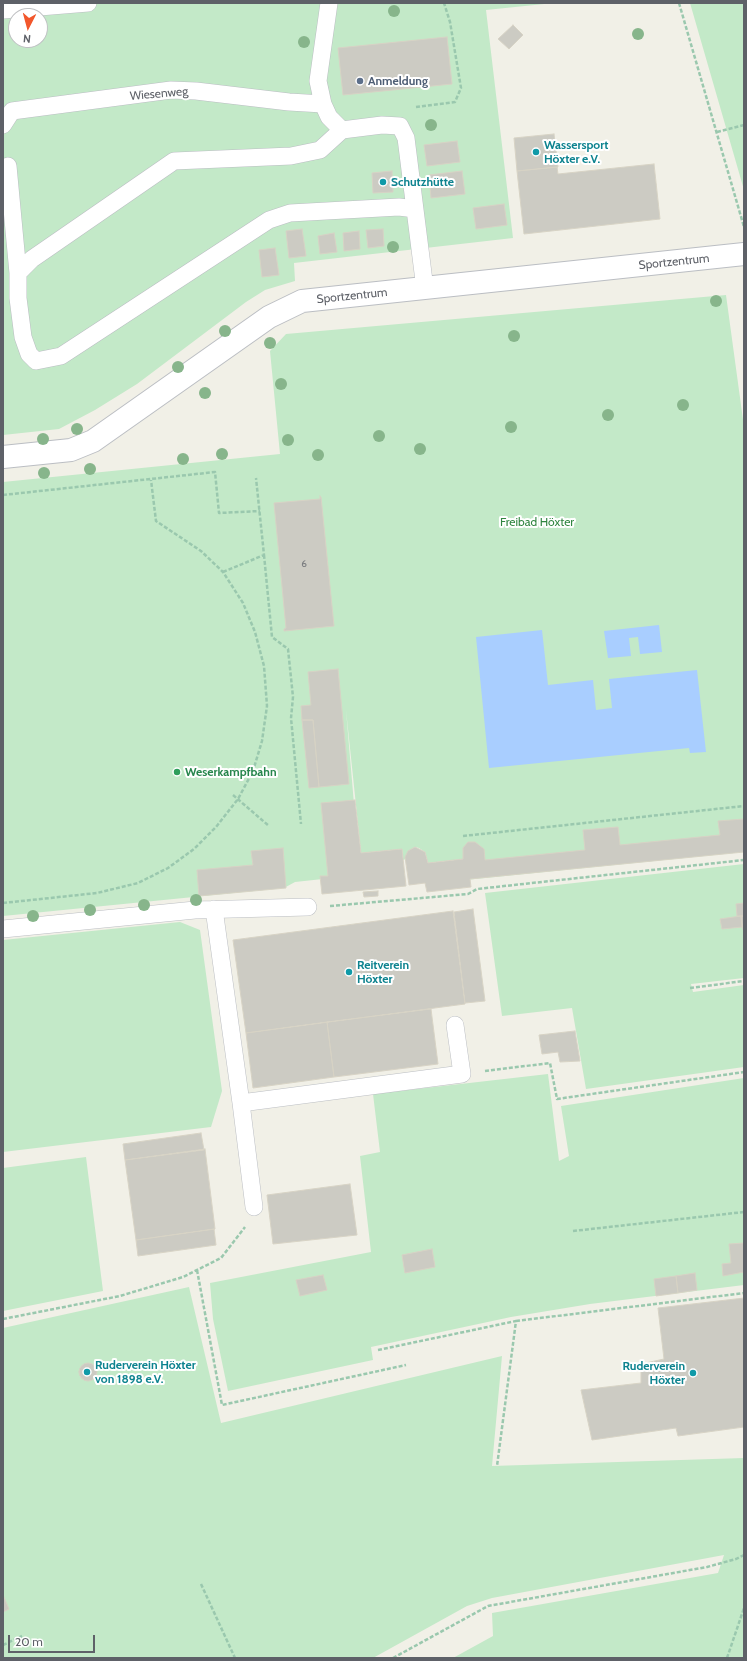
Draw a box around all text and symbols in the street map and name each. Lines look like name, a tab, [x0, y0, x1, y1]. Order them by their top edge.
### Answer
north arrow	[8, 8, 48, 48]
text: N	[22, 32, 31, 46]
place label: Anmeldung	[368, 74, 428, 88]
marker: Anmeldung	[355, 76, 365, 86]
street label: Wiesenweg	[129, 84, 189, 104]
place label: Wassersport Höxter e.V.	[544, 138, 608, 166]
marker: Wassersport Höxter e.V.	[531, 147, 541, 157]
place label: Schutzhütte	[391, 175, 454, 189]
marker: Schutzhütte	[378, 177, 388, 187]
street label: Sportzentrum	[638, 251, 710, 273]
street label: Sportzentrum	[316, 285, 388, 307]
park label: Freibad Höxter	[500, 515, 574, 529]
house number: 6	[301, 558, 307, 570]
place label: Weserkampfbahn	[185, 765, 277, 779]
marker: Weserkampfbahn	[172, 767, 182, 777]
place label: Reitverein Höxter	[357, 958, 409, 986]
marker: Reitverein Höxter	[344, 967, 354, 977]
place label: Ruderverein Höxter von 1898 e.V.	[95, 1358, 196, 1386]
place label: Ruderverein Höxter	[622, 1359, 685, 1387]
marker: Ruderverein Höxter von 1898 e.V.	[82, 1367, 92, 1377]
marker: Ruderverein Höxter	[688, 1368, 698, 1378]
scale bar	[10, 1627, 97, 1653]
text: 20 m	[15, 1634, 43, 1649]

